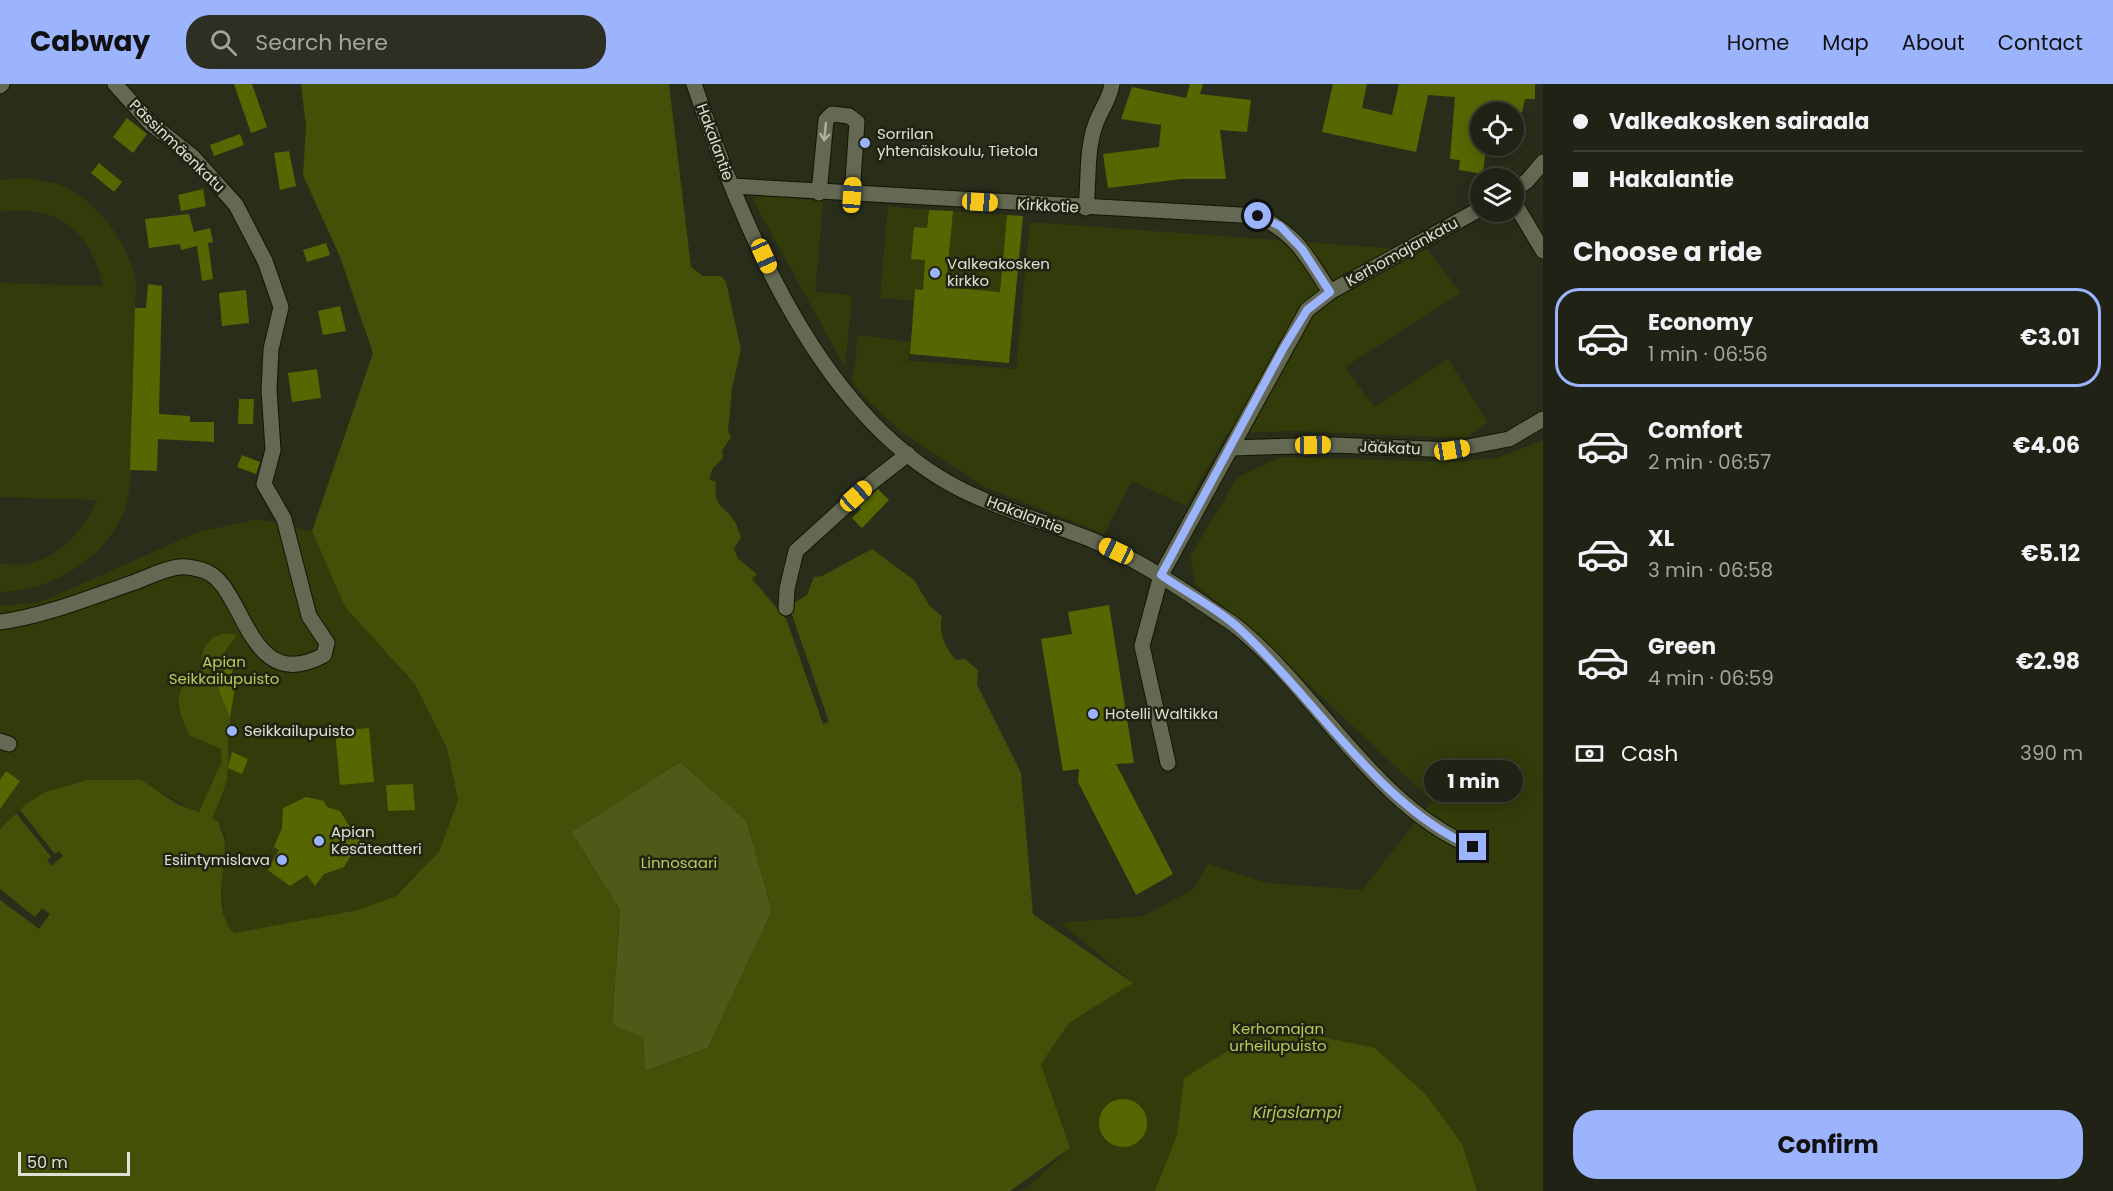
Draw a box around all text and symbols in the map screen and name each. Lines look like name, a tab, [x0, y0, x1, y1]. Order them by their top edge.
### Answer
search box	[186, 15, 606, 69]
text: Cabway	[30, 22, 150, 61]
icon: search	[207, 26, 240, 59]
text: Search here	[255, 27, 388, 58]
text: Home	[1727, 28, 1789, 57]
text: Map	[1822, 28, 1869, 57]
text: About	[1902, 28, 1965, 57]
text: Contact	[1998, 28, 2083, 57]
street label: Pässinmäenkatu	[125, 95, 230, 197]
street label: Hakalantie	[692, 101, 739, 183]
map controls	[1470, 102, 1524, 222]
button: locate	[1470, 102, 1524, 156]
text: Valkeakosken sairaala	[1609, 106, 1870, 137]
one-way arrow	[819, 122, 830, 142]
place label: Sorrilan yhtenäiskoulu, Tietola	[877, 123, 1038, 161]
marker: Sorrilan yhtenäiskoulu, Tietola	[858, 136, 872, 150]
text: Hakalantie	[1609, 164, 1734, 195]
button: layers	[1470, 168, 1524, 222]
car	[842, 176, 862, 214]
car	[962, 192, 998, 212]
street label: Kirkkotie	[1017, 193, 1079, 218]
route start	[1244, 202, 1271, 229]
street label: Kerhomajankatu	[1342, 212, 1462, 291]
text: Choose a ride	[1573, 233, 1762, 270]
car	[748, 236, 780, 276]
place label: Valkeakosken kirkko	[947, 253, 1050, 291]
marker: Valkeakosken kirkko	[928, 266, 942, 280]
text: Economy	[1648, 307, 1753, 338]
icon: car	[1576, 311, 1630, 365]
text: €3.01	[2020, 322, 2080, 353]
text: 1 min · 06:56	[1648, 340, 1768, 368]
text: Comfort	[1648, 415, 1742, 446]
icon: car	[1576, 419, 1630, 473]
text: €4.06	[2013, 430, 2080, 461]
street label: Jääkatu	[1359, 435, 1421, 460]
car	[1295, 436, 1331, 454]
car	[1433, 438, 1471, 462]
text: 2 min · 06:57	[1648, 448, 1771, 476]
car	[837, 477, 875, 515]
street label: Hakalantie	[984, 490, 1066, 539]
text: XL	[1648, 523, 1674, 554]
icon: car	[1576, 527, 1630, 581]
car	[1096, 535, 1136, 567]
text: €5.12	[2021, 538, 2080, 569]
text: 3 min · 06:58	[1648, 556, 1773, 584]
text: Green	[1648, 631, 1716, 662]
icon: car	[1576, 635, 1630, 689]
text: €2.98	[2016, 646, 2080, 677]
park label: Apian Seikkailupuisto	[169, 651, 279, 689]
text: 4 min · 06:59	[1648, 664, 1774, 692]
place label: Hotelli Waltikka	[1105, 703, 1218, 724]
marker: Hotelli Waltikka	[1086, 707, 1100, 721]
place label: Seikkailupuisto	[244, 720, 355, 741]
marker: Seikkailupuisto	[225, 724, 239, 738]
icon: cash	[1573, 737, 1606, 770]
text: Cash	[1621, 738, 1678, 769]
text: 390 m	[2020, 739, 2083, 767]
callout: 1 min	[1424, 760, 1522, 802]
text: 1 min	[1447, 767, 1500, 795]
place label: Apian Kesäteatteri	[331, 821, 422, 859]
route end	[1459, 833, 1486, 860]
marker: Apian Kesäteatteri	[312, 834, 326, 848]
place label: Esiintymislava	[164, 849, 270, 870]
park label: Linnosaari	[641, 852, 717, 873]
marker: Esiintymislava	[275, 853, 289, 867]
park label: Kerhomajan urheilupuisto	[1229, 1018, 1327, 1056]
water label: Kirjaslampi	[1253, 1101, 1342, 1124]
button: Confirm	[1573, 1110, 2083, 1179]
scale bar	[18, 1149, 130, 1176]
text: 50 m	[27, 1151, 68, 1174]

